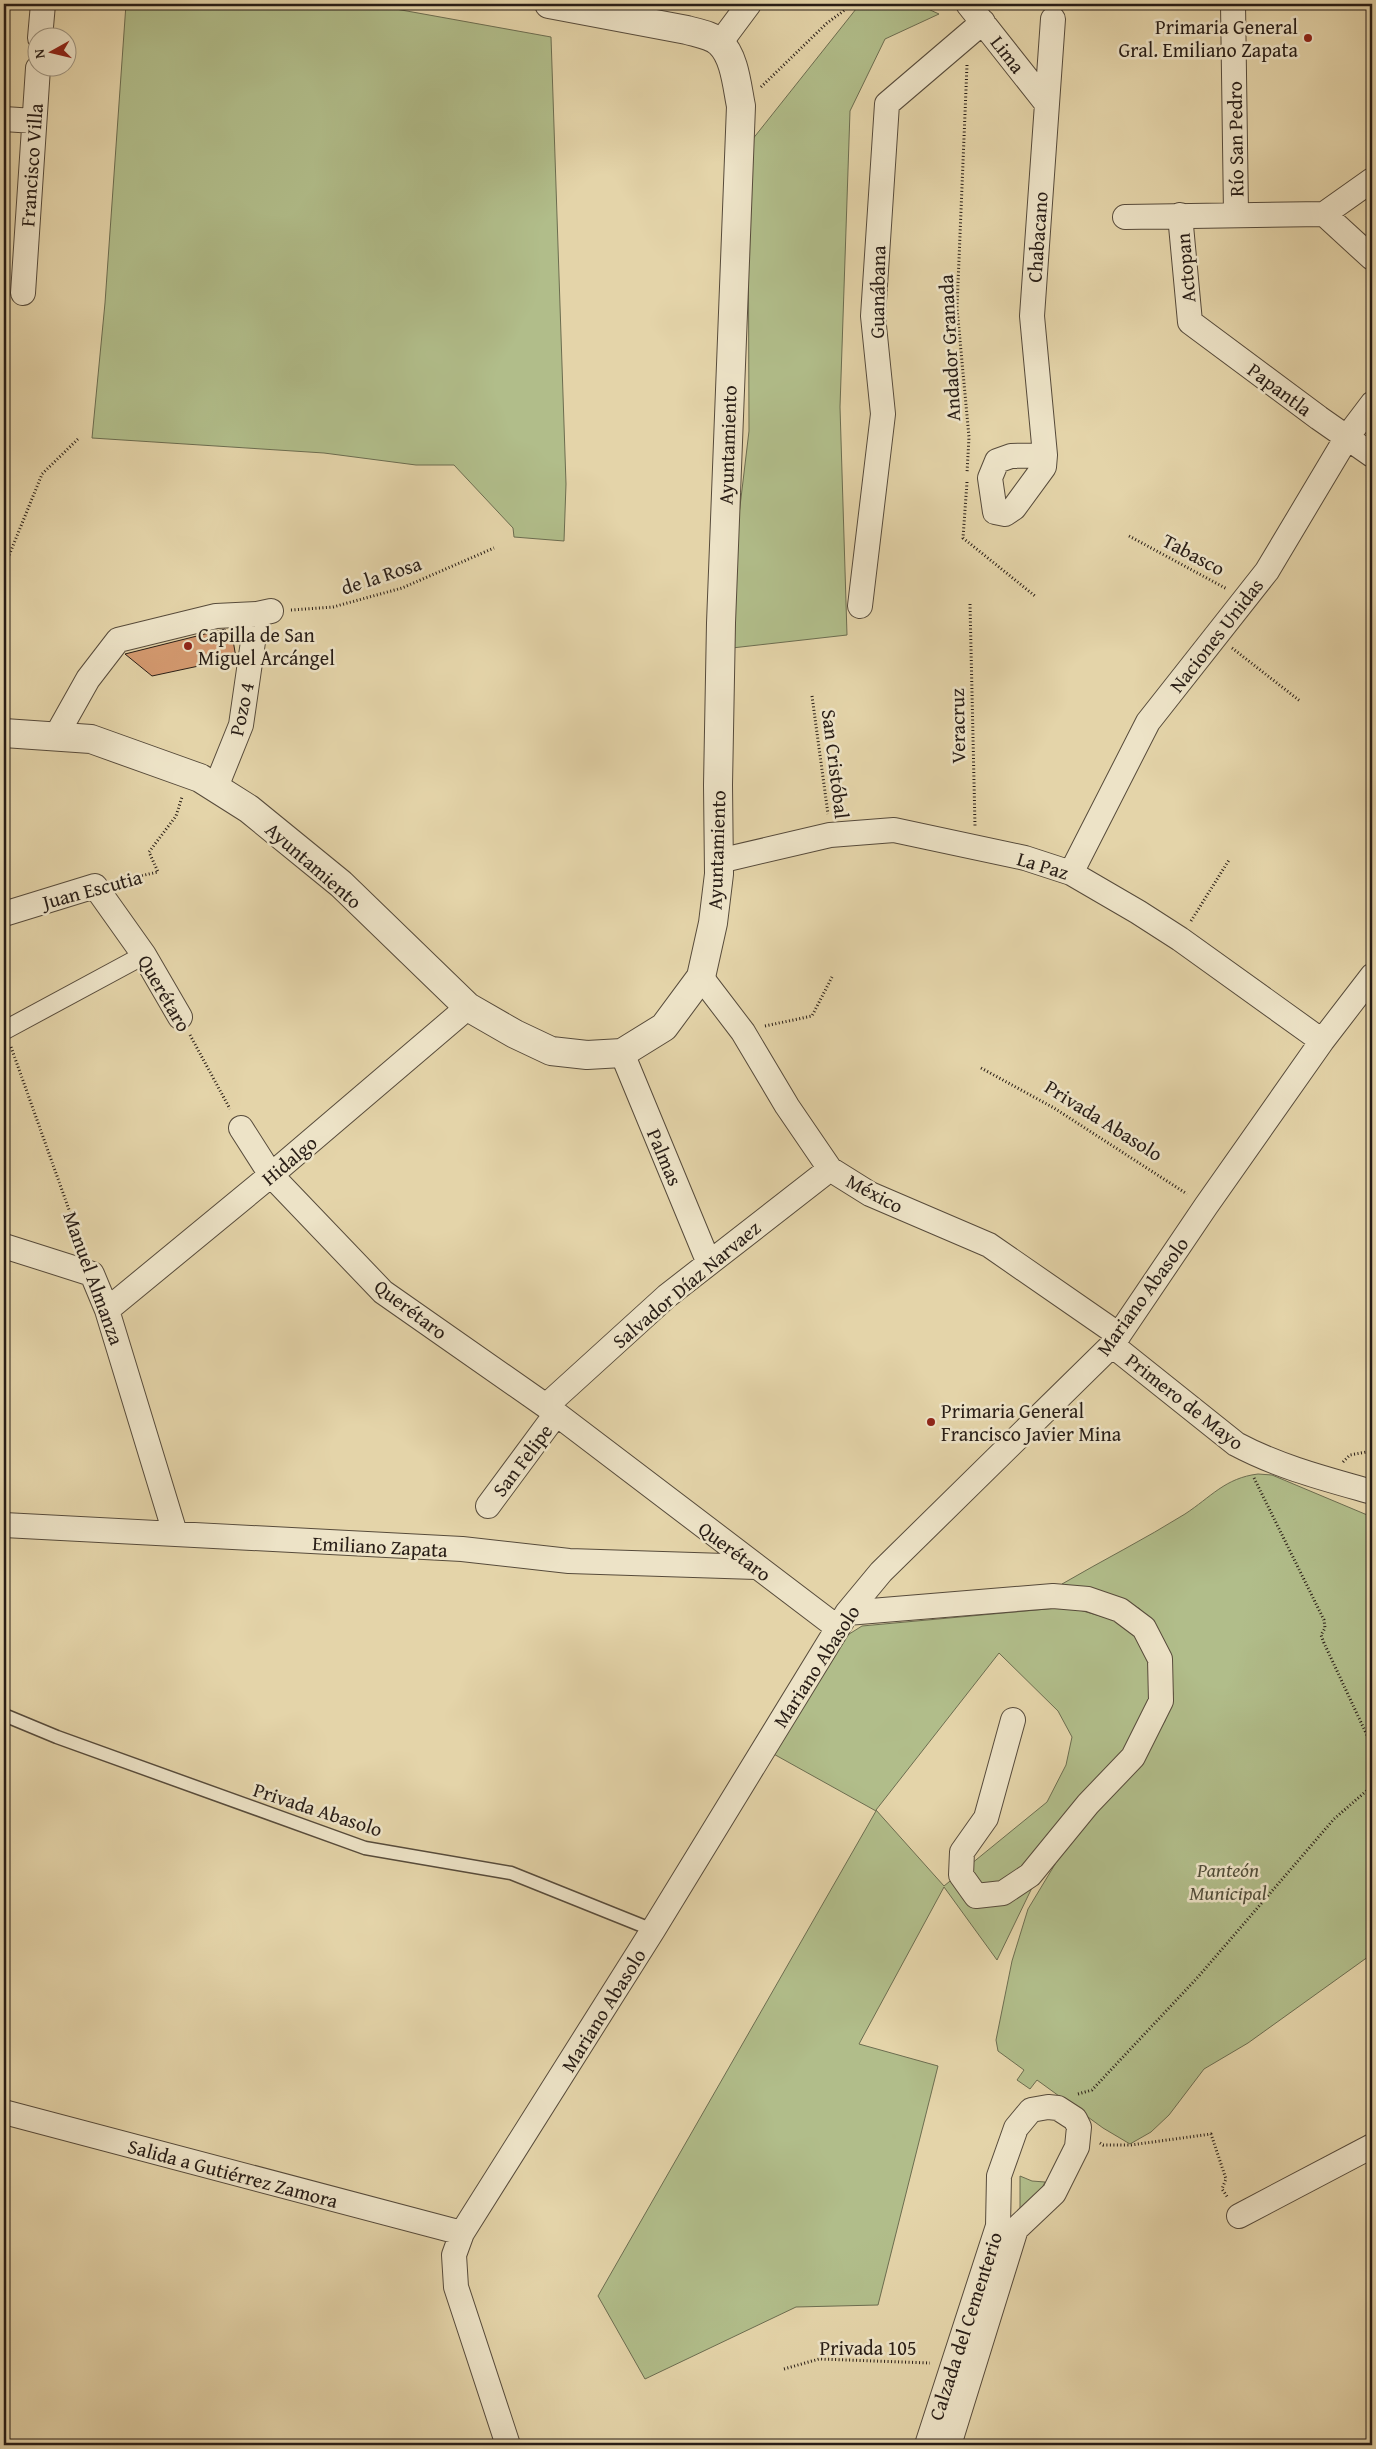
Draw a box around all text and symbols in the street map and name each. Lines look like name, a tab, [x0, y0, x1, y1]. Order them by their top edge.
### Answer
place label: Primaria General Gral. Emiliano Zapata	[1118, 12, 1299, 64]
north arrow	[28, 28, 78, 78]
street label: Lima	[984, 29, 1032, 80]
marker: Primaria General Gral. Emiliano Zapata	[1302, 32, 1314, 44]
text: N	[28, 47, 50, 60]
street label: Río San Pedro	[1219, 81, 1251, 197]
street label: Francisco Villa	[12, 102, 50, 228]
street label: Chabacano	[1019, 191, 1055, 283]
street label: Actopan	[1168, 232, 1202, 304]
street label: Guanábana	[862, 245, 892, 339]
street label: Andador Granada	[931, 273, 967, 422]
street label: Papantla	[1242, 355, 1319, 423]
street label: Ayuntamiento	[710, 385, 744, 505]
street label: Tabasco	[1158, 526, 1230, 582]
street label: de la Rosa	[337, 548, 425, 602]
street label: Naciones Unidas	[1162, 572, 1270, 698]
place label: Capilla de San Miguel Arcángel	[198, 620, 335, 672]
marker: Capilla de San Miguel Arcángel	[182, 640, 194, 652]
street label: Pozo 4	[221, 680, 261, 738]
street label: Veracruz	[942, 688, 972, 764]
street label: San Cristóbal	[815, 708, 857, 821]
street label: Ayuntamiento	[699, 790, 733, 910]
street label: Ayuntamiento	[259, 815, 369, 915]
street label: La Paz	[1014, 843, 1073, 887]
street label: Juan Escutia	[36, 862, 146, 917]
street label: Querétaro	[131, 949, 199, 1037]
street label: Privada Abasolo	[1039, 1072, 1169, 1168]
street label: Palmas	[640, 1124, 690, 1190]
street label: Hidalgo	[255, 1128, 323, 1192]
street label: México	[841, 1166, 909, 1220]
street label: Manuel Almanza	[56, 1207, 132, 1349]
street label: Salvador Díaz Narvaez	[606, 1213, 767, 1355]
street label: Mariano Abasolo	[1089, 1230, 1195, 1362]
street label: Querétaro	[368, 1272, 454, 1346]
street label: Primero de Mayo	[1120, 1346, 1250, 1456]
place label: Primaria General Francisco Javier Mina	[941, 1396, 1122, 1448]
marker: Primaria General Francisco Javier Mina	[925, 1416, 937, 1428]
street label: San Felipe	[485, 1417, 559, 1503]
street label: Querétaro	[692, 1514, 778, 1588]
street label: Emiliano Zapata	[312, 1528, 449, 1564]
street label: Mariano Abasolo	[765, 1599, 867, 1733]
street label: Privada Abasolo	[250, 1774, 386, 1844]
park label: Panteón Municipal	[1189, 1855, 1267, 1907]
street label: Mariano Abasolo	[553, 1943, 653, 2077]
street label: Salida a Gutiérrez Zamora	[125, 2131, 342, 2215]
street label: Calzada del Cementerio	[921, 2228, 1009, 2424]
street label: Privada 105	[819, 2333, 917, 2362]

